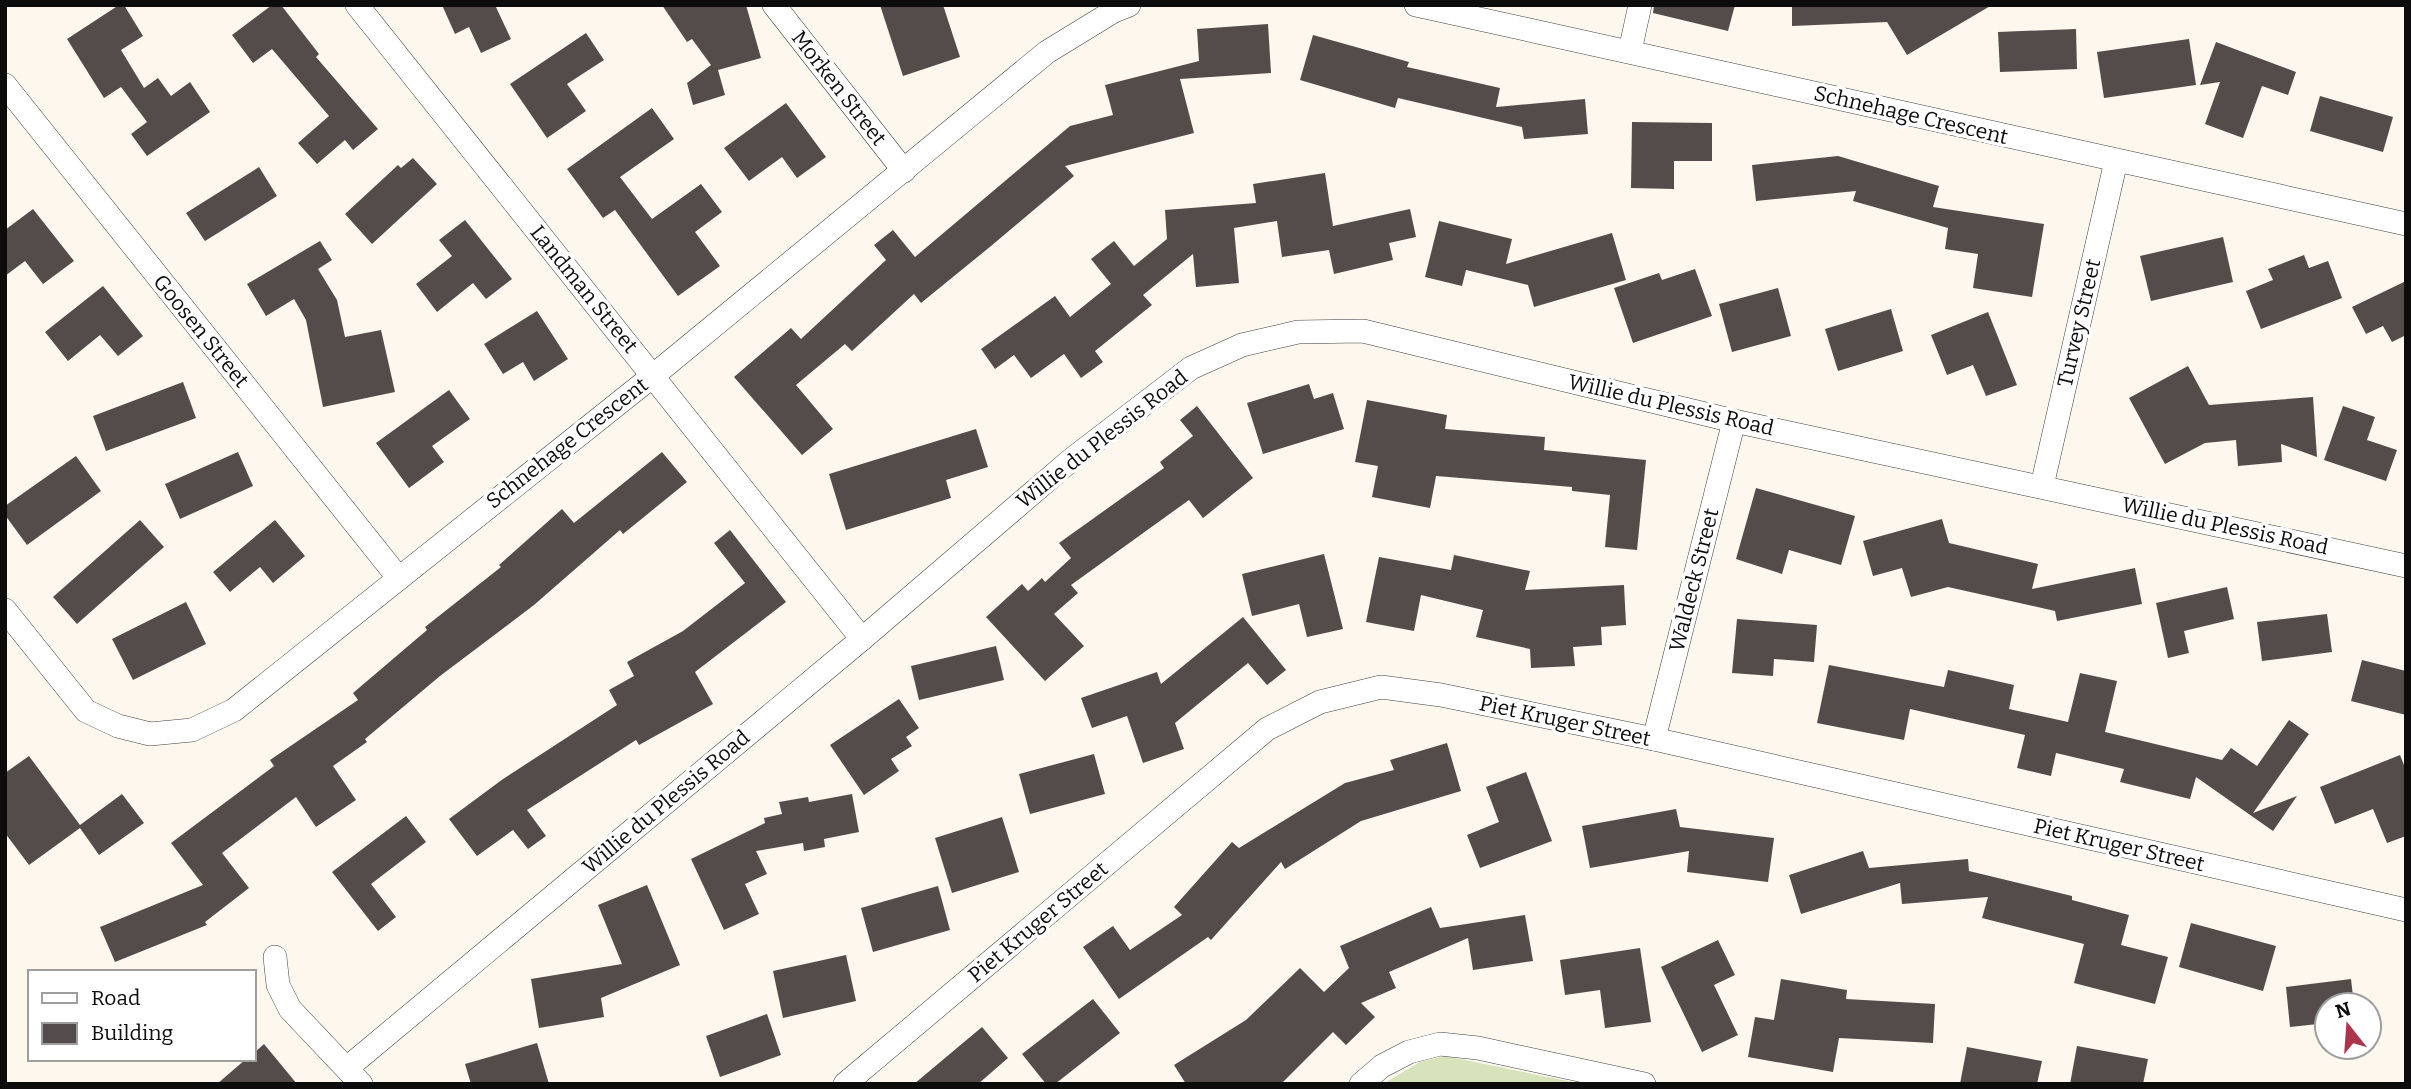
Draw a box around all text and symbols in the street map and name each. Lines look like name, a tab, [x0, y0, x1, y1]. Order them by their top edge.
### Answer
street label: Morken Street	[786, 25, 892, 151]
street label: Schnehage Crescent	[1811, 80, 2011, 150]
street label: Landman Street	[525, 220, 644, 358]
street label: Turvey Street	[2052, 256, 2106, 390]
street label: Goosen Street	[148, 269, 255, 393]
street label: Willie du Plessis Road	[1011, 364, 1193, 514]
street label: Willie du Plessis Road	[1566, 369, 1776, 441]
street label: Schnehage Crescent	[481, 371, 653, 514]
street label: Willie du Plessis Road	[2119, 491, 2331, 561]
street label: Waldeck Street	[1664, 505, 1724, 654]
street label: Piet Kruger Street	[1477, 690, 1653, 752]
street label: Willie du Plessis Road	[577, 724, 755, 880]
street label: Piet Kruger Street	[2031, 813, 2207, 877]
street label: Piet Kruger Street	[963, 856, 1113, 988]
legend	[28, 970, 256, 1061]
text: Road	[91, 985, 140, 1011]
north arrow	[2313, 991, 2383, 1061]
text: N	[2333, 997, 2354, 1023]
text: Building	[91, 1020, 174, 1046]

